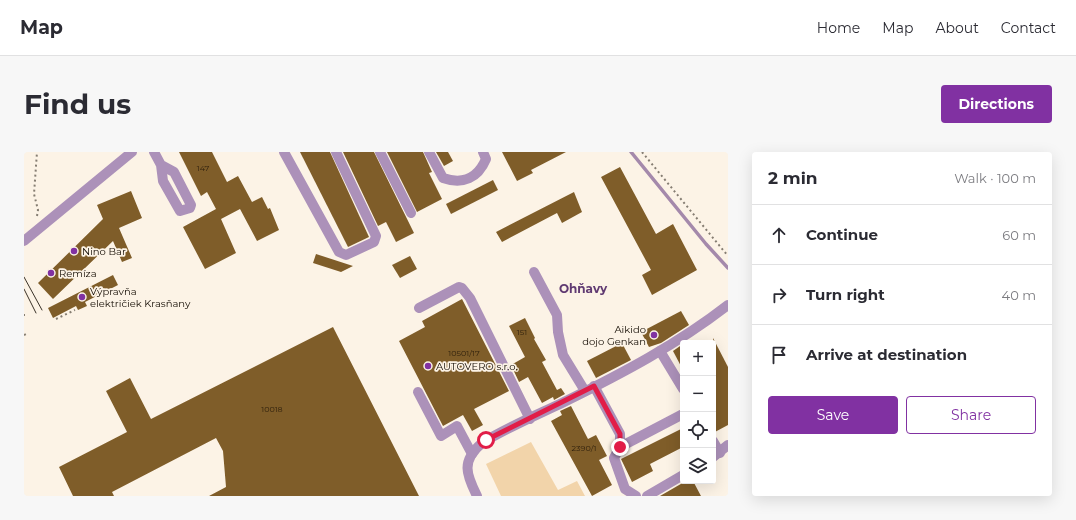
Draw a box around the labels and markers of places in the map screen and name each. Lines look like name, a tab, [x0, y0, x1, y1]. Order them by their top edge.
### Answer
place label: Nino Bar	[82, 245, 126, 258]
marker: Nino Bar	[69, 246, 79, 256]
place label: Remíza	[59, 267, 97, 280]
marker: Remíza	[46, 268, 56, 278]
place label: Výpravňa električiek Krasňany	[90, 285, 191, 310]
marker: Výpravňa električiek Krasňany	[77, 292, 87, 302]
place label: Aikido dojo Genkan	[582, 323, 646, 348]
marker: Aikido dojo Genkan	[649, 330, 659, 340]
place label: AUTOVERO s.r.o.	[436, 360, 518, 373]
marker: AUTOVERO s.r.o.	[423, 361, 433, 371]

